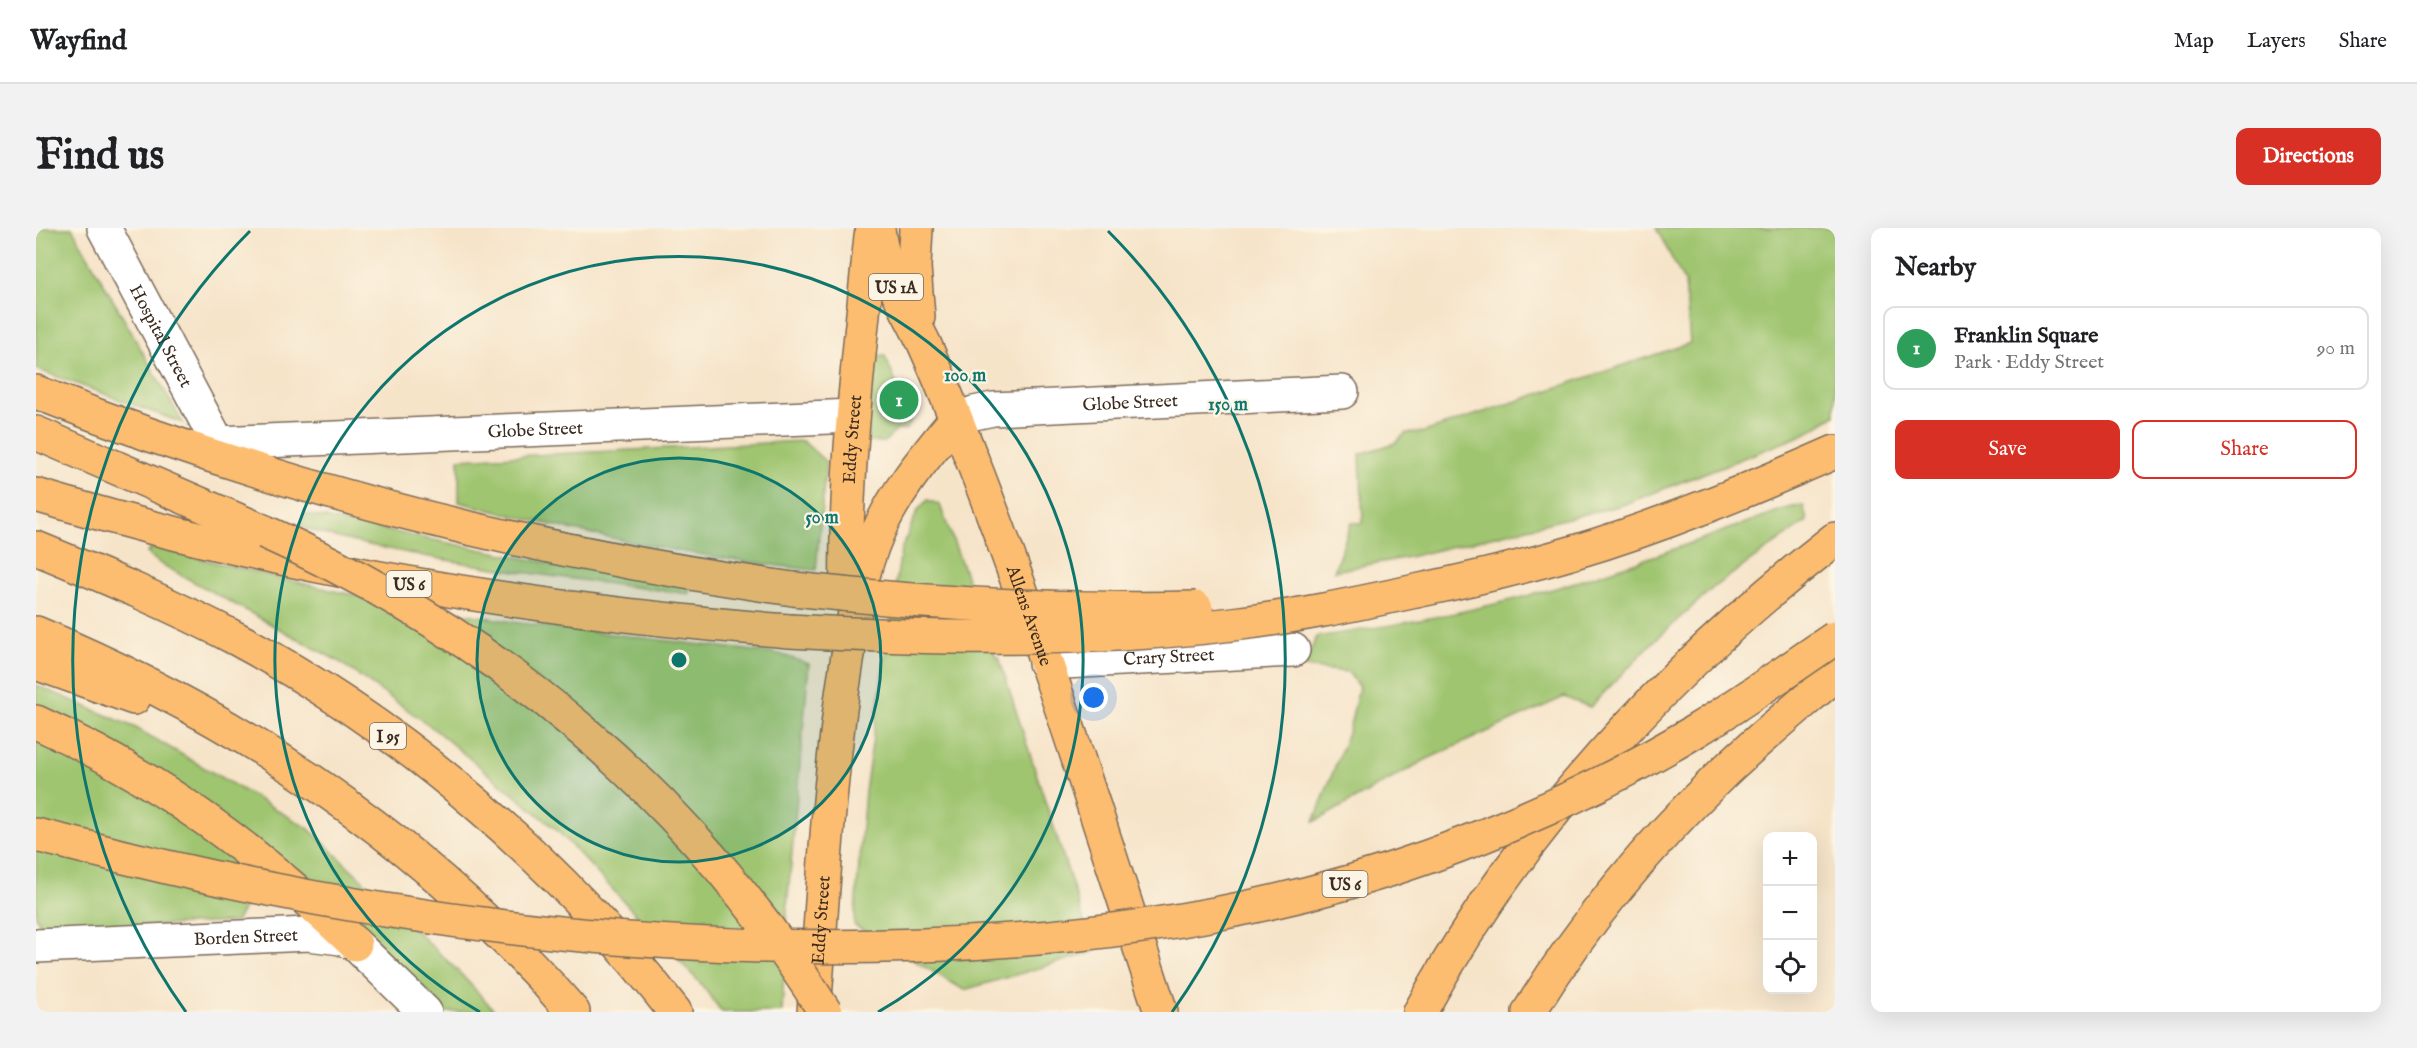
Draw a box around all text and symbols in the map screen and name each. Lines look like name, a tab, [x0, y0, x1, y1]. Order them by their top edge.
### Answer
text: Wayfind	[30, 24, 127, 59]
text: Map	[2174, 28, 2214, 55]
text: Layers	[2247, 28, 2306, 55]
text: Share	[2339, 28, 2387, 55]
button: Directions	[2236, 128, 2381, 185]
text: Find us	[36, 130, 164, 183]
text: Nearby	[1895, 251, 1976, 284]
road number: US 1A	[869, 274, 923, 300]
street label: Hospital Street	[123, 281, 197, 392]
text: Franklin Square	[1954, 322, 2098, 350]
text: 1	[1913, 336, 1920, 361]
text: 90 m	[2317, 336, 2355, 361]
text: Park · Eddy Street	[1954, 350, 2104, 375]
text: 100 m	[944, 365, 986, 388]
pin: 1	[880, 378, 918, 423]
street label: Globe Street	[1082, 390, 1178, 418]
street label: Eddy Street	[839, 394, 868, 484]
text: 150 m	[1208, 394, 1248, 417]
street label: Globe Street	[487, 417, 584, 445]
button: Save	[1895, 420, 2120, 479]
button: Share	[2132, 420, 2357, 479]
text: 50 m	[805, 507, 839, 530]
street label: Allens Avenue	[999, 562, 1056, 669]
road number: US 6	[386, 571, 431, 597]
street label: Crary Street	[1123, 644, 1215, 672]
centre of rings	[669, 650, 689, 670]
your location	[1079, 683, 1108, 712]
road number: I 95	[370, 723, 406, 749]
map controls	[1763, 832, 1817, 994]
button: +	[1763, 832, 1817, 886]
road number: US 6	[1322, 871, 1368, 897]
street label: Eddy Street	[808, 875, 837, 966]
button: −	[1763, 886, 1817, 940]
street label: Borden Street	[193, 924, 298, 952]
button: locate	[1763, 940, 1817, 994]

